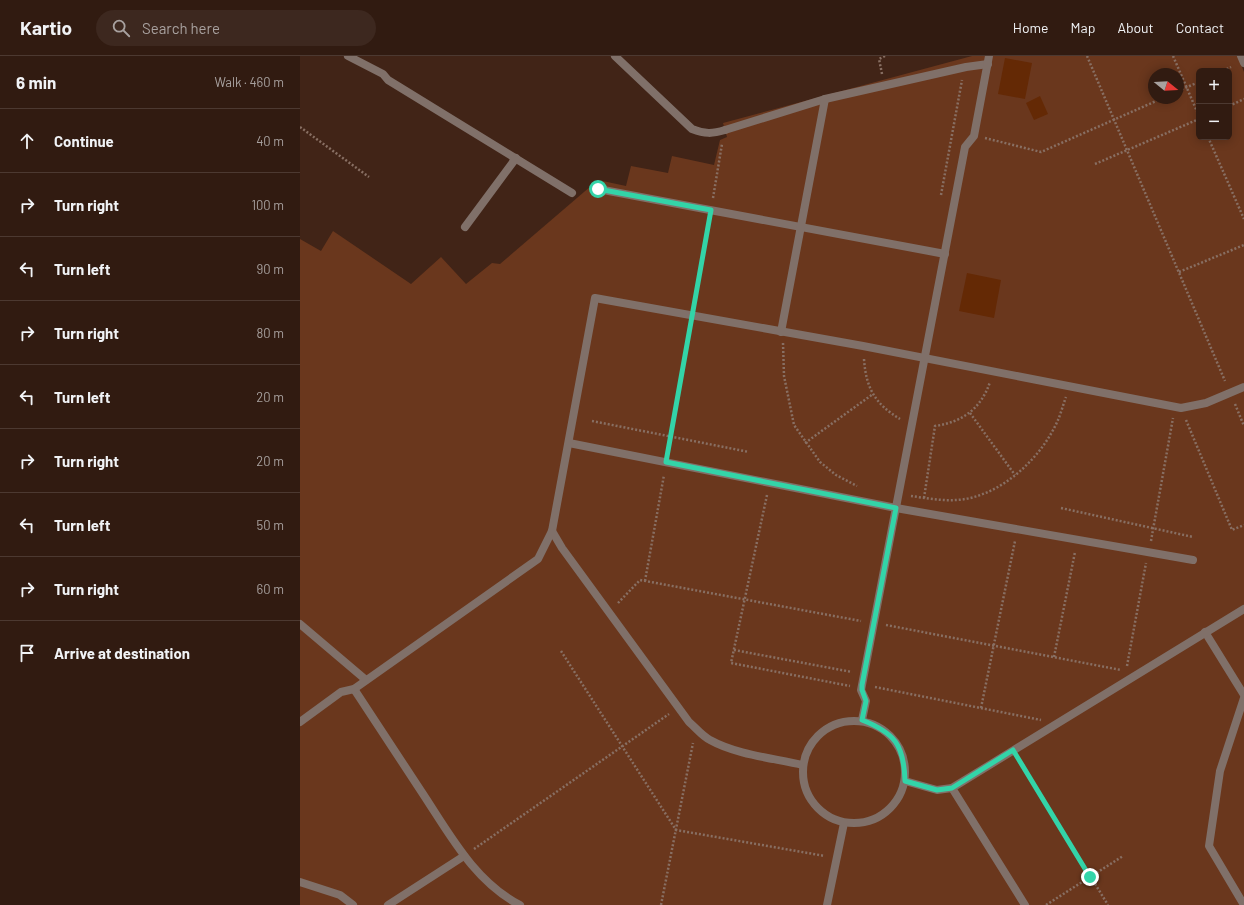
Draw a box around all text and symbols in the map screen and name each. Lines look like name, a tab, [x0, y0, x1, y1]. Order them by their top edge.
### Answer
search box	[96, 10, 376, 46]
text: Kartio	[20, 16, 72, 39]
icon: search	[110, 17, 132, 39]
text: Search here	[142, 19, 220, 37]
text: Home	[1013, 19, 1049, 36]
text: Map	[1071, 19, 1095, 36]
text: About	[1117, 19, 1154, 36]
text: Contact	[1176, 19, 1224, 36]
north arrow	[1148, 68, 1184, 104]
map controls	[1196, 68, 1232, 140]
button: +	[1196, 68, 1232, 104]
text: 6 min	[16, 72, 56, 92]
text: Walk · 460 m	[215, 74, 284, 90]
button: −	[1196, 104, 1232, 140]
icon: ahead	[16, 130, 38, 152]
text: Continue	[54, 132, 114, 150]
text: 40 m	[256, 133, 284, 149]
route start	[589, 180, 607, 198]
icon: right	[16, 194, 38, 216]
text: Turn right	[54, 196, 119, 214]
text: 100 m	[251, 197, 284, 213]
icon: left	[16, 258, 38, 280]
text: Turn left	[54, 260, 110, 278]
text: 90 m	[257, 261, 284, 277]
icon: right	[16, 322, 38, 344]
text: Turn right	[54, 324, 119, 342]
text: 80 m	[257, 325, 284, 341]
icon: left	[16, 386, 38, 408]
text: Turn left	[54, 388, 110, 406]
text: 20 m	[256, 389, 284, 405]
icon: right	[16, 450, 38, 472]
text: Turn right	[54, 452, 119, 470]
text: 20 m	[256, 453, 284, 469]
icon: left	[16, 514, 38, 536]
text: Turn left	[54, 516, 110, 534]
text: 50 m	[257, 517, 284, 533]
icon: right	[16, 578, 38, 600]
text: Turn right	[54, 580, 119, 598]
text: 60 m	[257, 581, 284, 597]
icon: arrive	[16, 642, 38, 664]
text: Arrive at destination	[54, 644, 190, 662]
route end	[1081, 868, 1099, 886]

